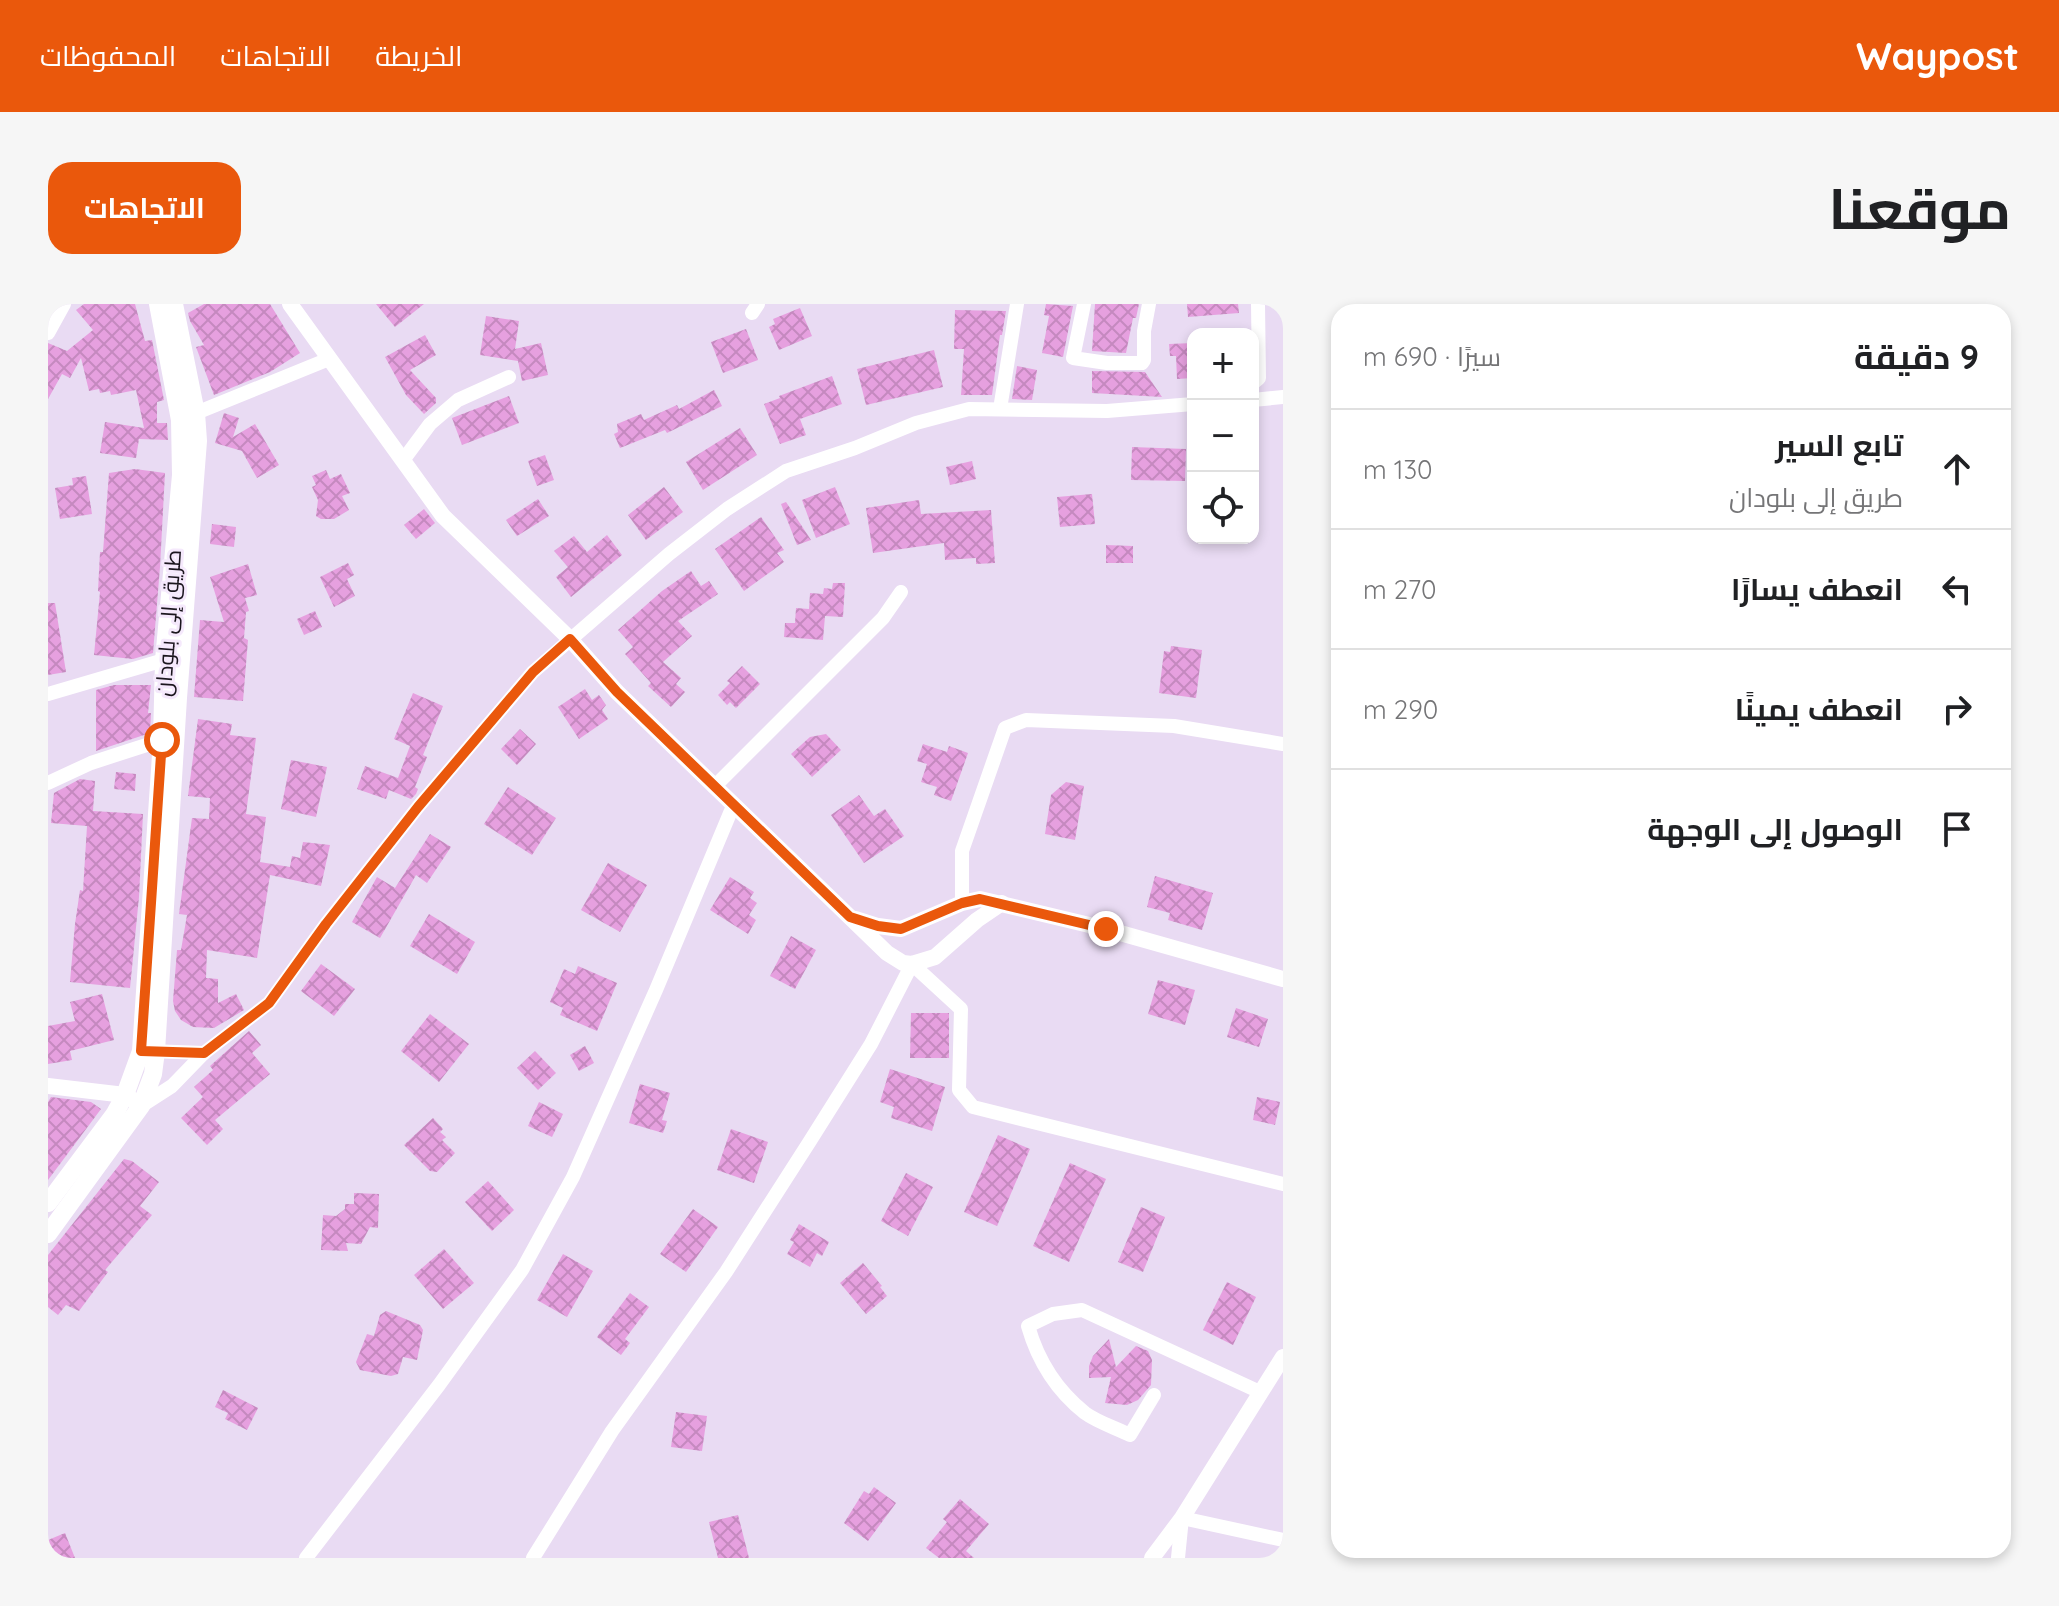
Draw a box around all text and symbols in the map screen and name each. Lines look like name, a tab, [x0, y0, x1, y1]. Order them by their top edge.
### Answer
text: Waypost	[1856, 32, 2019, 80]
text: المحفوظات	[40, 38, 176, 73]
text: الاتجاهات	[220, 38, 331, 73]
text: الخريطة	[375, 38, 463, 73]
button: الاتجاهات	[48, 162, 241, 254]
text: موقعنا	[1828, 173, 2011, 243]
map controls	[1187, 328, 1259, 544]
button: +	[1187, 328, 1259, 400]
text: 9 دقيقة	[1854, 335, 1979, 378]
text: سيرًا · 690 m	[1363, 340, 1501, 373]
button: −	[1187, 400, 1259, 472]
text: تابع السير	[1775, 426, 1903, 464]
icon: ahead	[1935, 447, 1979, 491]
text: 130 m	[1363, 453, 1433, 486]
button: locate	[1187, 472, 1259, 544]
text: طريق إلى بلودان	[1729, 481, 1903, 514]
street label: طريق إلى بلودان	[149, 549, 188, 697]
icon: left	[1935, 567, 1979, 611]
text: انعطف يسارًا	[1731, 570, 1903, 608]
text: 270 m	[1363, 573, 1437, 606]
icon: right	[1935, 687, 1979, 731]
text: انعطف يمينًا	[1735, 690, 1903, 728]
text: 290 m	[1363, 693, 1438, 726]
route start	[144, 722, 180, 758]
icon: arrive	[1935, 807, 1979, 851]
text: الوصول إلى الوجهة	[1647, 810, 1903, 848]
route end	[1088, 911, 1124, 947]

